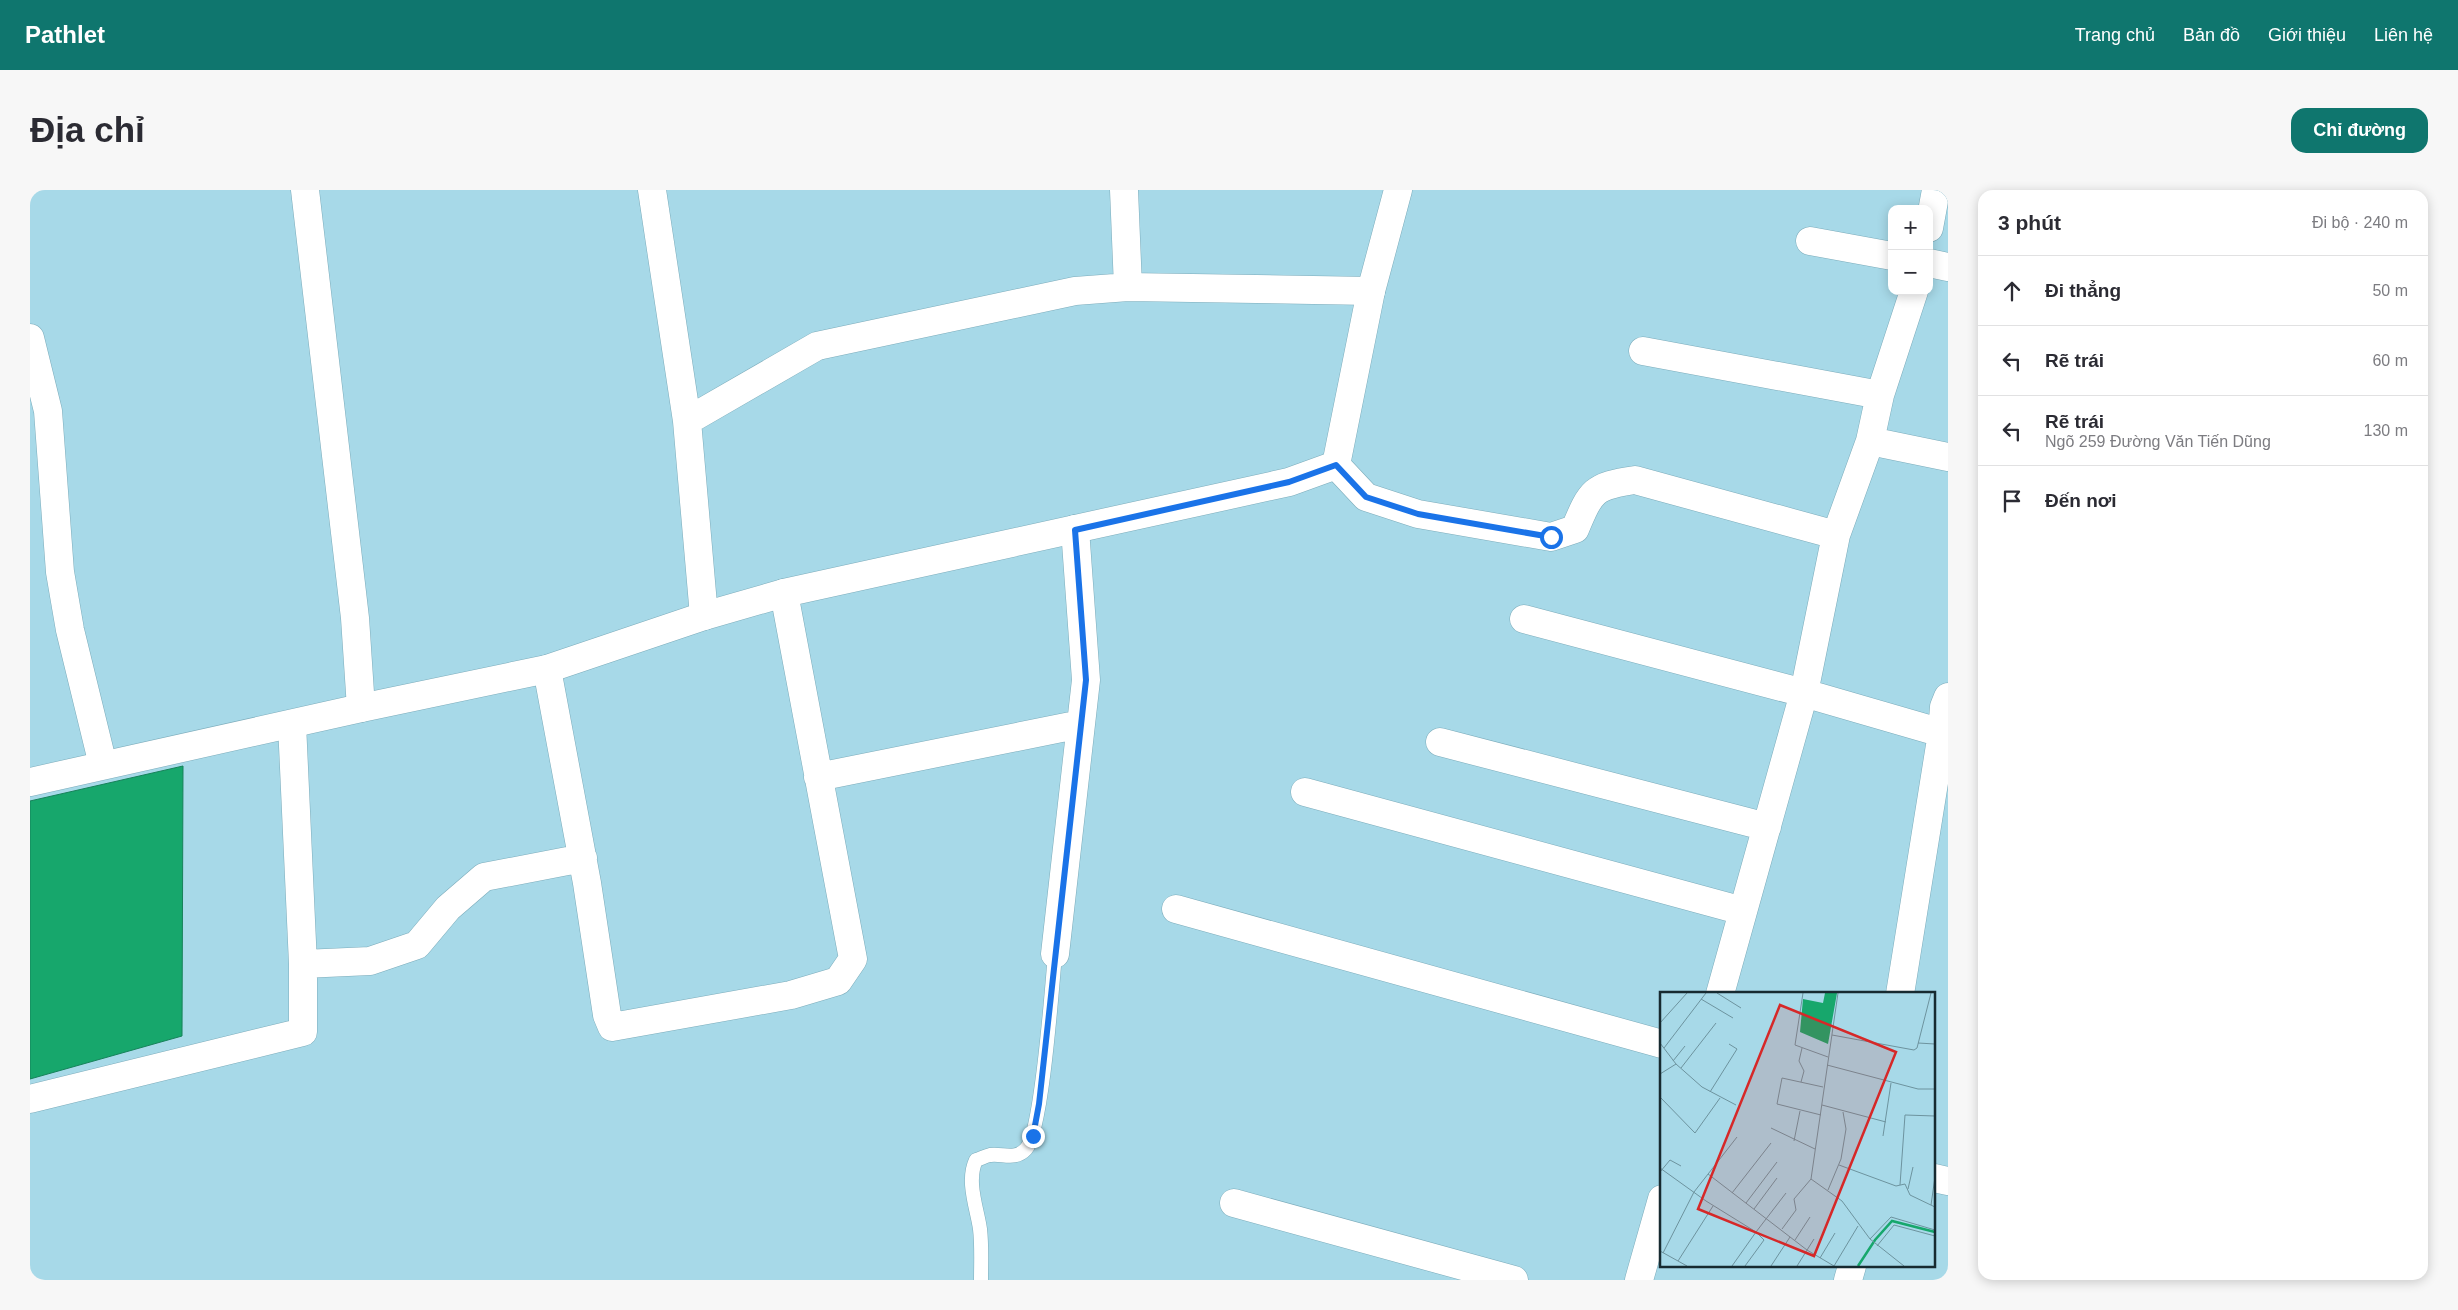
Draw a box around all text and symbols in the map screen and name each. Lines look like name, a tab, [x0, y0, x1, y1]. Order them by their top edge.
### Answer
text: Pathlet	[25, 21, 105, 48]
text: Trang chủ	[2075, 25, 2155, 45]
text: Bản đồ	[2183, 25, 2240, 45]
text: Giới thiệu	[2268, 25, 2346, 45]
text: Liên hệ	[2374, 25, 2433, 45]
button: Chỉ đường	[2291, 108, 2428, 153]
text: Địa chỉ	[30, 110, 145, 149]
map controls	[1888, 205, 1933, 295]
button: +	[1888, 205, 1933, 250]
text: 3 phút	[1998, 211, 2061, 234]
text: Đi bộ · 240 m	[2312, 214, 2408, 231]
button: −	[1888, 250, 1933, 295]
icon: ahead	[1998, 277, 2026, 305]
text: Đi thẳng	[2045, 280, 2121, 301]
text: 50 m	[2372, 282, 2408, 299]
icon: left	[1998, 347, 2026, 375]
text: Rẽ trái	[2045, 350, 2104, 371]
text: 60 m	[2372, 352, 2408, 369]
text: Rẽ trái	[2045, 411, 2104, 432]
icon: left	[1998, 417, 2026, 445]
text: 130 m	[2364, 422, 2408, 439]
text: Ngõ 259 Đường Văn Tiến Dũng	[2045, 433, 2271, 450]
icon: arrive	[1998, 487, 2026, 515]
text: Đến nơi	[2045, 490, 2117, 511]
route start	[1540, 526, 1563, 549]
inset map	[1660, 992, 1936, 1268]
route end	[1022, 1125, 1045, 1148]

